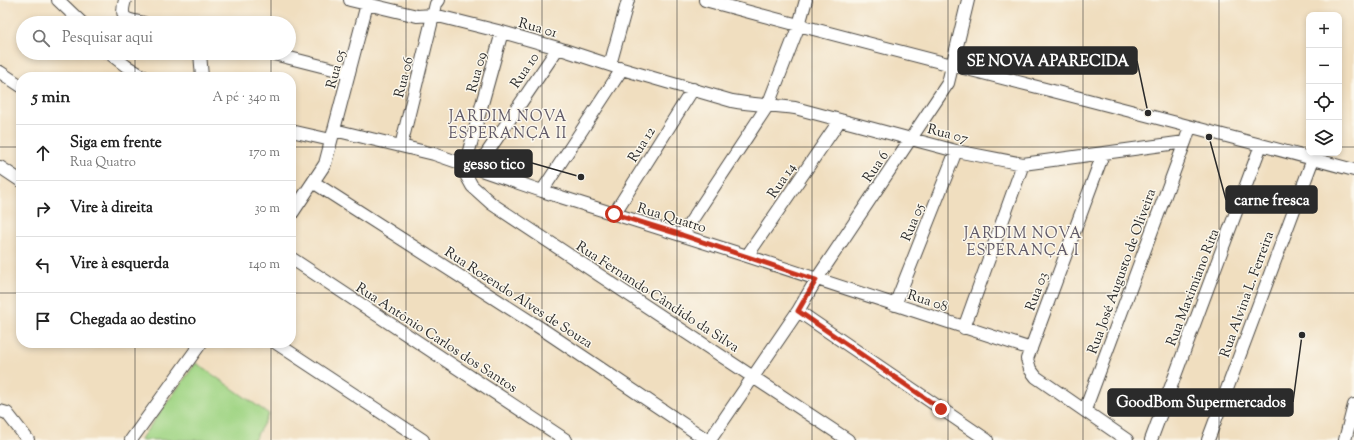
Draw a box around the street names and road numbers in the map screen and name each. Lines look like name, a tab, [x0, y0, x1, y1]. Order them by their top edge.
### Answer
street label: Rua 01	[516, 14, 559, 44]
street label: Rua 05	[322, 48, 352, 91]
street label: Rua 10	[506, 49, 545, 93]
street label: Rua 09	[463, 50, 493, 95]
street label: Rua 06	[390, 55, 420, 100]
street label: Rua 07	[925, 120, 970, 150]
street label: Rua 12	[624, 123, 662, 167]
street label: Rua 6	[859, 147, 895, 187]
street label: Rua 14	[763, 159, 802, 203]
street label: Rua José Augusto de Oliveira	[1084, 186, 1162, 357]
street label: Rua Quatro	[635, 199, 709, 239]
street label: Rua 05	[897, 201, 931, 245]
street label: Rua Maximiano Rita	[1162, 226, 1226, 349]
street label: Rua Alvina L. Ferreira	[1216, 228, 1280, 361]
street label: Rua Fernando Cândido da Silva	[571, 237, 743, 358]
street label: Rua Rozendo Alves de Souza	[440, 243, 596, 354]
street label: Rua 03	[1022, 269, 1054, 314]
street label: Rua Antônio Carlos dos Santos	[351, 279, 521, 399]
street label: Rua 08	[905, 286, 950, 318]

